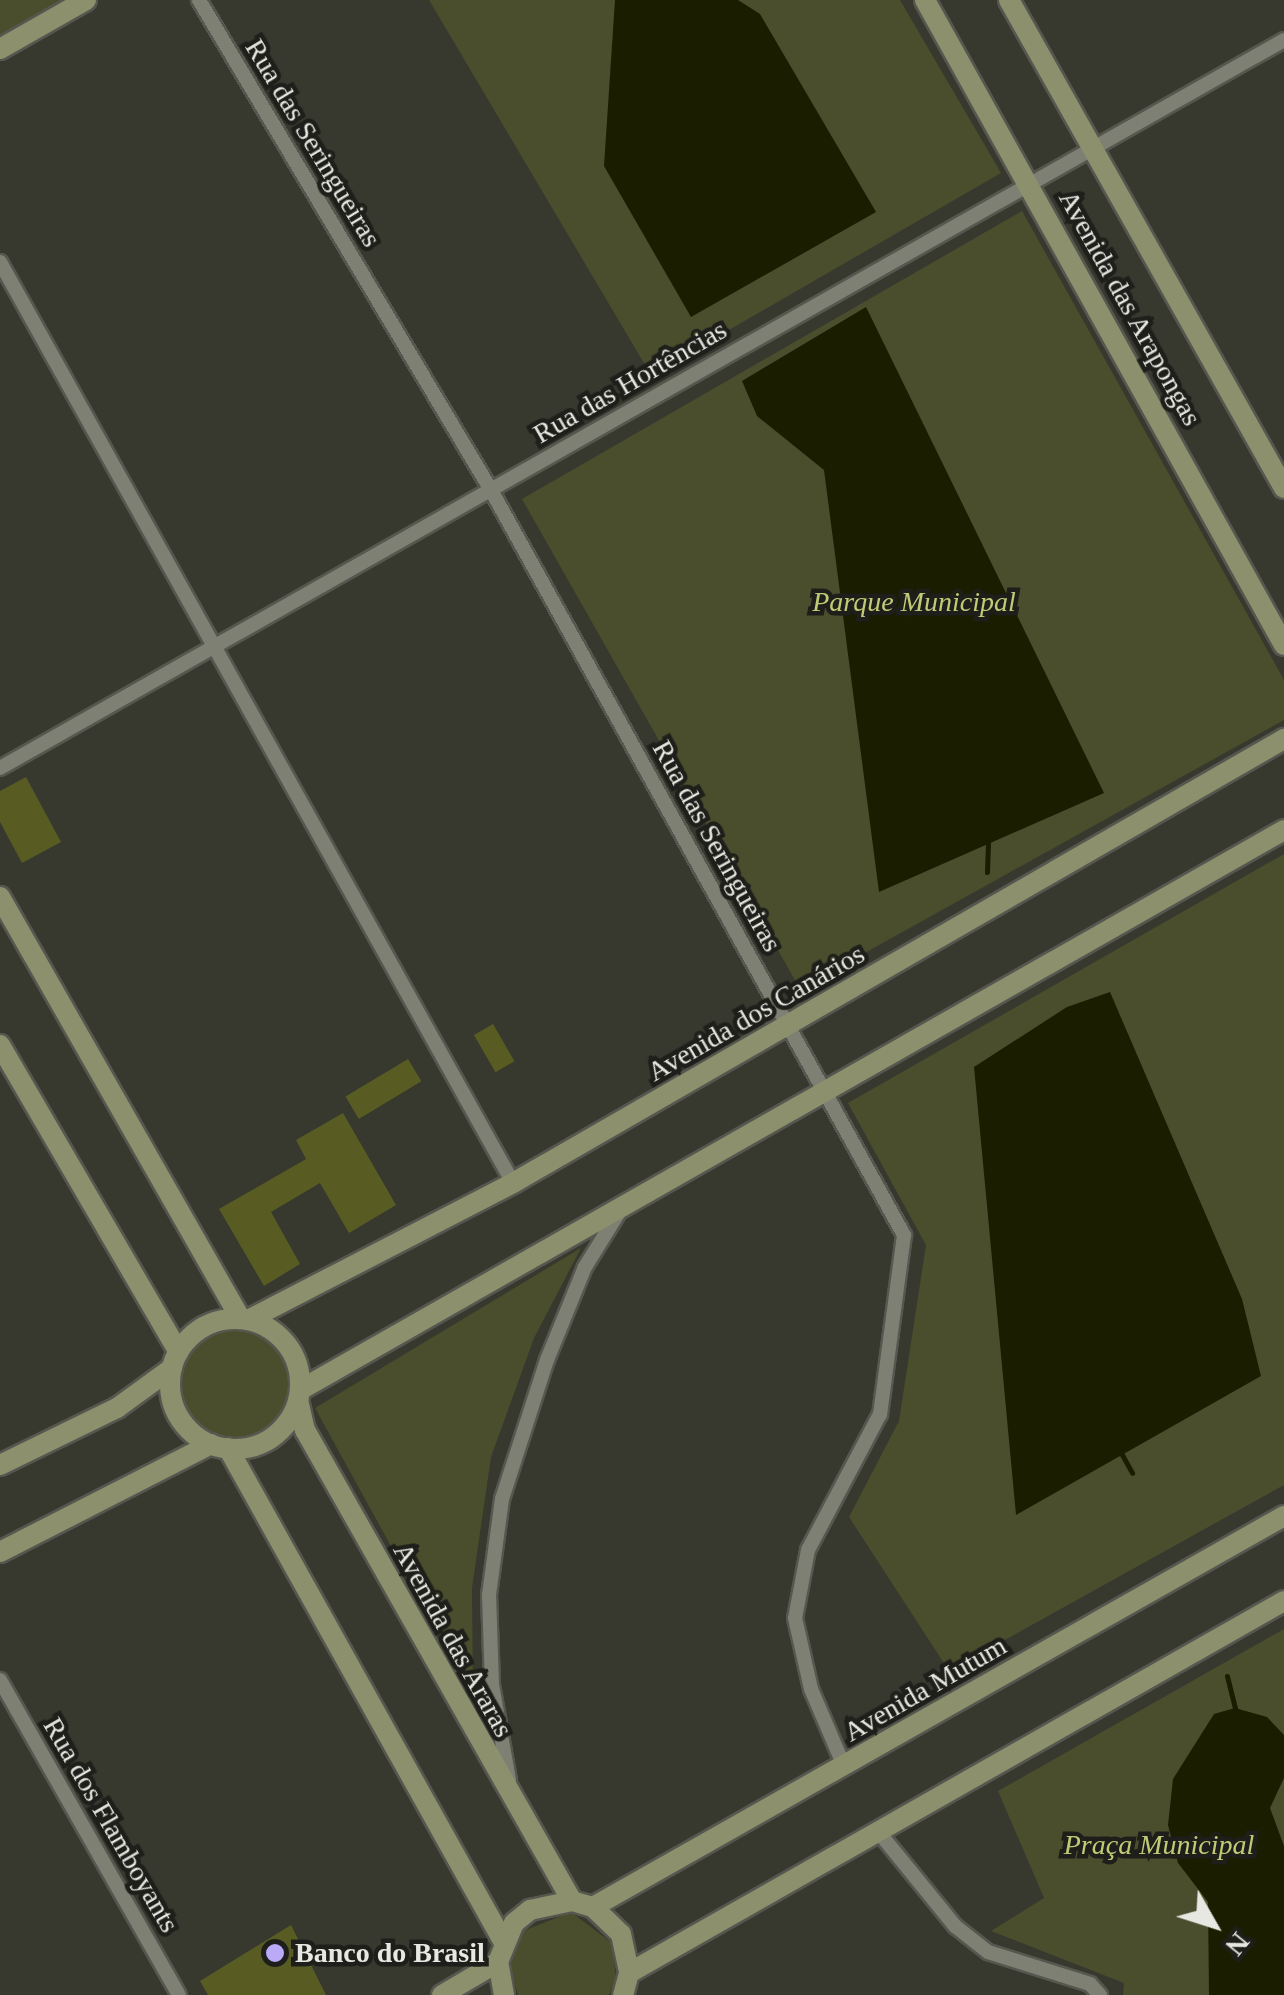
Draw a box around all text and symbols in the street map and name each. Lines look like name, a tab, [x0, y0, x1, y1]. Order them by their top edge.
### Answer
street label: Rua das Seringueiras	[238, 33, 388, 253]
street label: Avenida das Arapongas	[1051, 184, 1209, 432]
street label: Rua das Hortências	[527, 313, 733, 451]
park label: Parque Municipal	[812, 585, 1016, 619]
street label: Rua das Seringueiras	[645, 734, 789, 958]
street label: Avenida dos Canários	[641, 937, 871, 1089]
street label: Avenida das Araras	[385, 1536, 521, 1744]
street label: Avenida Mutum	[838, 1629, 1012, 1749]
street label: Rua dos Flamboyants	[36, 1712, 186, 1938]
park label: Praça Municipal	[1064, 1828, 1254, 1862]
north arrow	[1164, 1875, 1264, 1975]
text: N	[1219, 1927, 1256, 1962]
place label: Banco do Brasil	[295, 1936, 485, 1970]
marker: Banco do Brasil	[264, 1942, 286, 1964]

